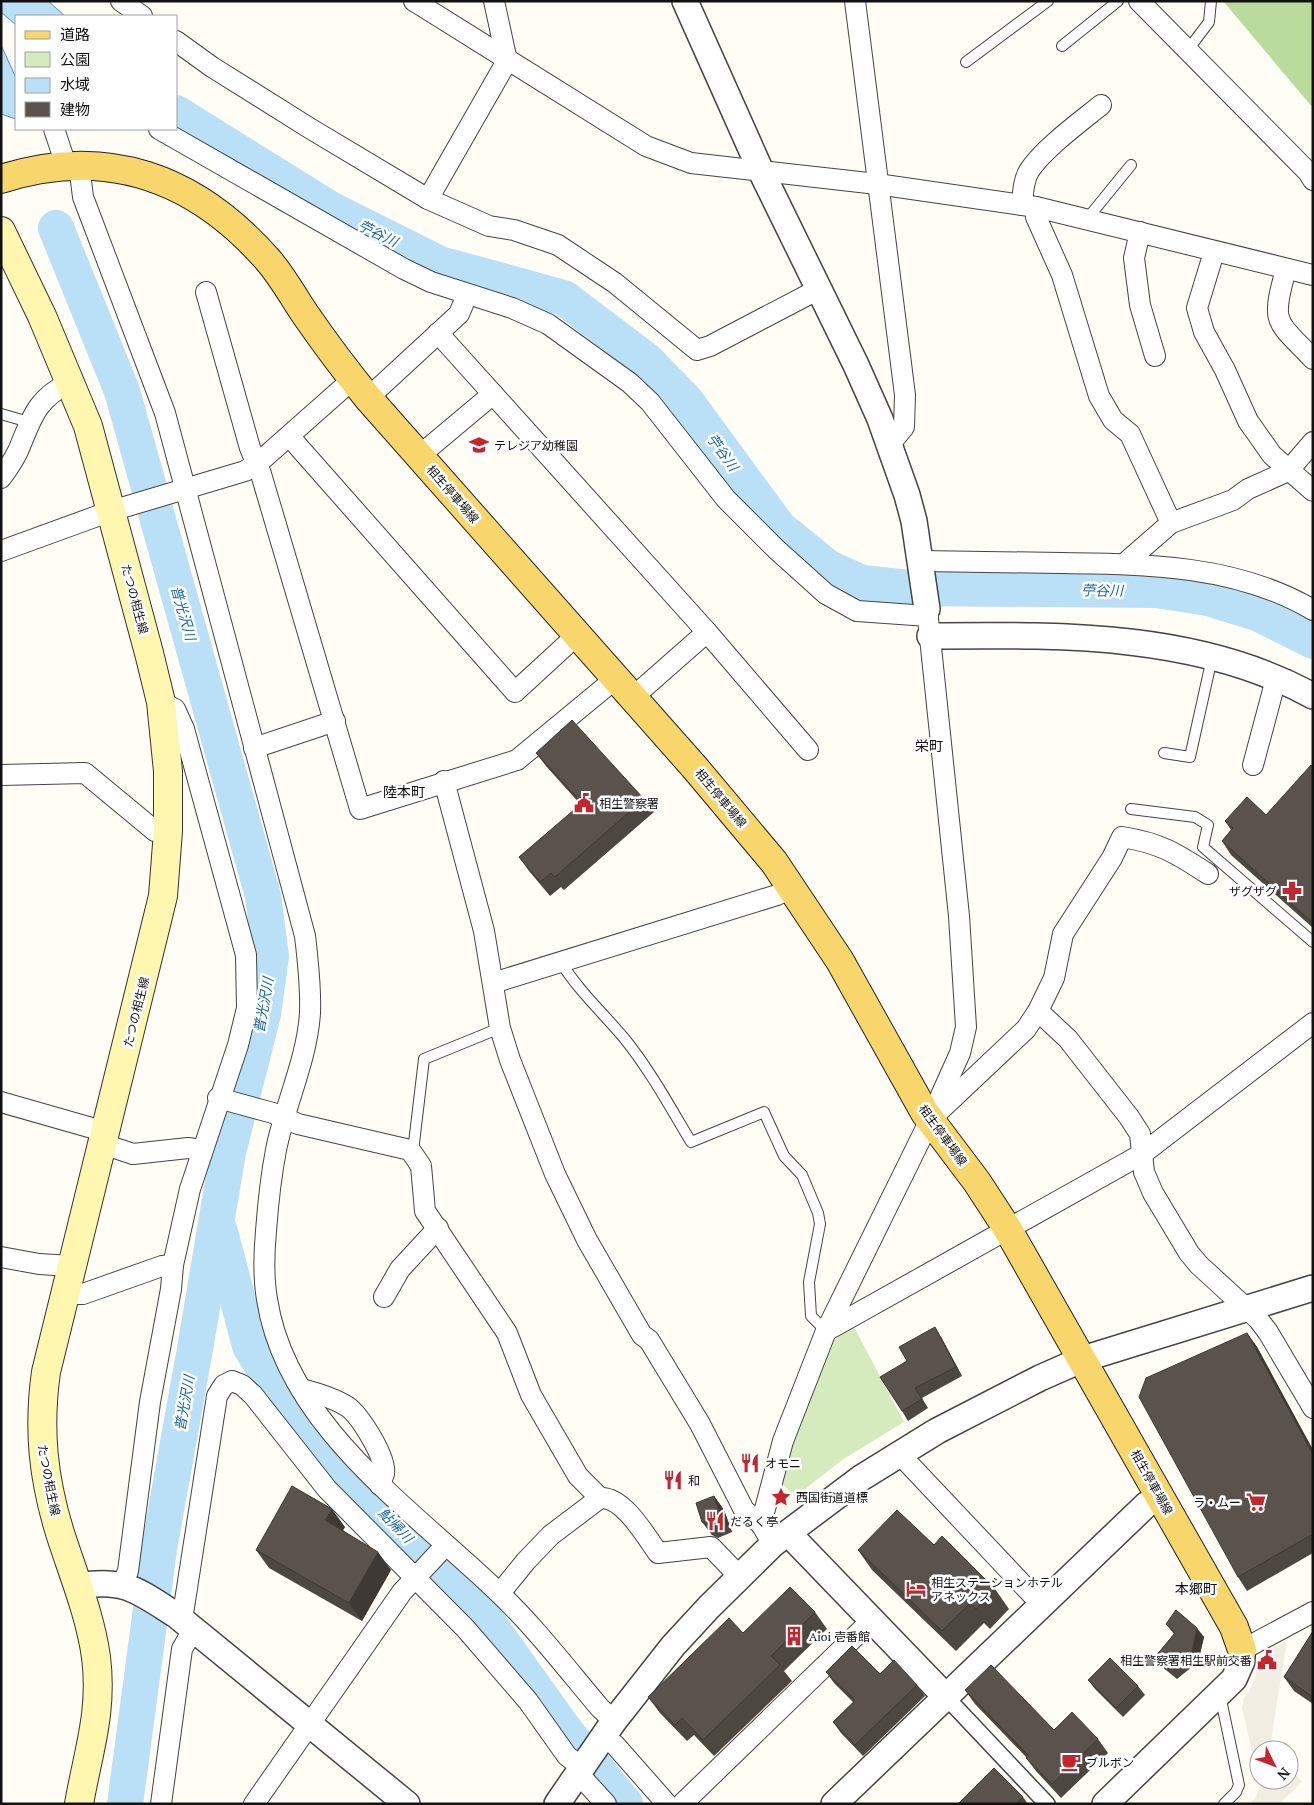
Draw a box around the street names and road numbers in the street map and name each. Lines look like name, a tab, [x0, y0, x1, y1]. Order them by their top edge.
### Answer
street label: 相生停車場線	[424, 462, 482, 526]
street label: たつの相生線	[118, 562, 152, 636]
street label: 相生停車場線	[692, 766, 750, 830]
street label: たつの相生線	[120, 975, 152, 1049]
street label: 相生停車場線	[916, 1101, 970, 1169]
street label: たつの相生線	[35, 1443, 63, 1517]
street label: 相生停車場線	[1128, 1447, 1176, 1517]

